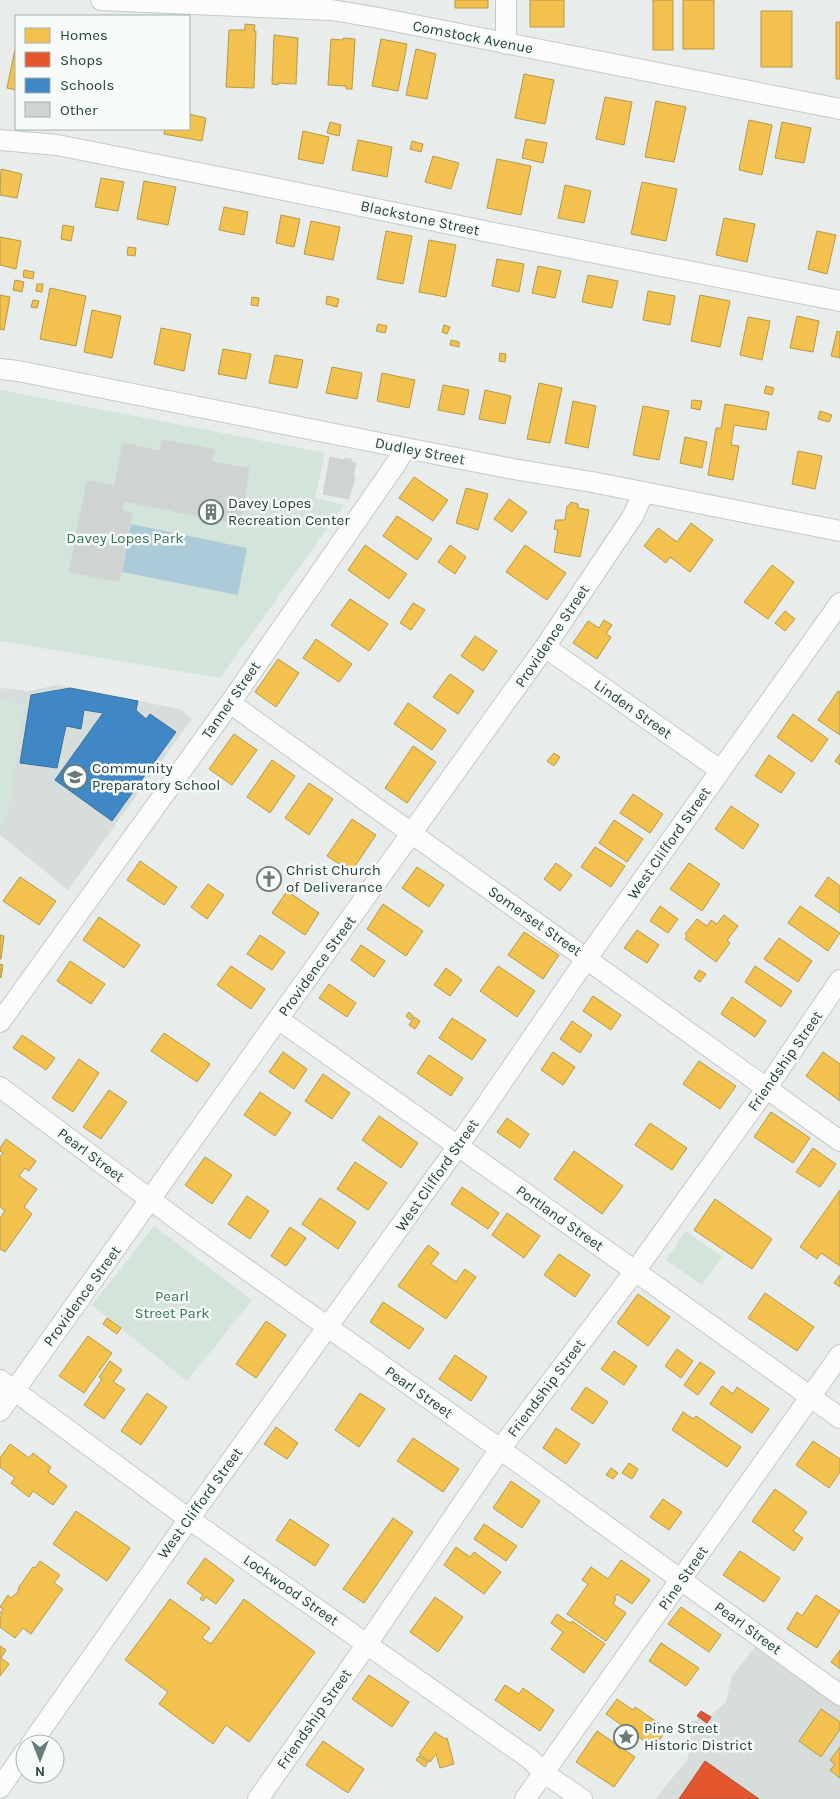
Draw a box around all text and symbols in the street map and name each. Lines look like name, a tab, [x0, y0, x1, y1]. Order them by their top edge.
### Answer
legend	[15, 15, 190, 130]
street label: Comstock Avenue	[411, 17, 535, 57]
text: Homes	[60, 26, 108, 44]
text: Shops	[60, 51, 103, 69]
text: Schools	[60, 76, 114, 94]
text: Other	[60, 101, 98, 119]
street label: Blackstone Street	[359, 197, 481, 239]
street label: Dudley Street	[373, 433, 467, 469]
place label: Davey Lopes Recreation Center	[228, 494, 350, 529]
building icon: Davey Lopes Recreation Center	[198, 499, 224, 525]
park label: Davey Lopes Park	[66, 529, 184, 547]
street label: Providence Street	[511, 581, 593, 691]
street label: Tanner Street	[198, 658, 265, 742]
street label: Linden Street	[591, 676, 676, 743]
place label: Community Preparatory School	[92, 759, 220, 794]
school or university icon: Community Preparatory School	[62, 764, 88, 790]
street label: West Clifford Street	[623, 783, 715, 903]
place label: Christ Church of Deliverance	[286, 861, 383, 896]
church icon: Christ Church of Deliverance	[256, 866, 282, 892]
street label: Somerset Street	[485, 882, 586, 960]
street label: Providence Street	[275, 912, 360, 1020]
street label: Friendship Street	[744, 1007, 827, 1115]
street label: West Clifford Street	[391, 1115, 483, 1235]
street label: Pearl Street	[54, 1124, 128, 1186]
street label: Portland Street	[513, 1181, 608, 1255]
street label: Providence Street	[40, 1242, 125, 1350]
park label: Pearl Street Park	[134, 1287, 210, 1322]
street label: Friendship Street	[503, 1335, 589, 1441]
street label: Pearl Street	[382, 1362, 457, 1422]
street label: West Clifford Street	[154, 1444, 247, 1562]
street label: Pine Street	[654, 1542, 712, 1614]
street label: Lockwood Street	[240, 1550, 342, 1630]
street label: Pearl Street	[711, 1598, 785, 1659]
street label: Friendship Street	[273, 1665, 356, 1773]
place label: Pine Street Historic District	[644, 1719, 753, 1754]
place icon: Pine Street Historic District	[613, 1724, 639, 1750]
north arrow	[15, 1734, 65, 1784]
text: N	[35, 1763, 45, 1780]

